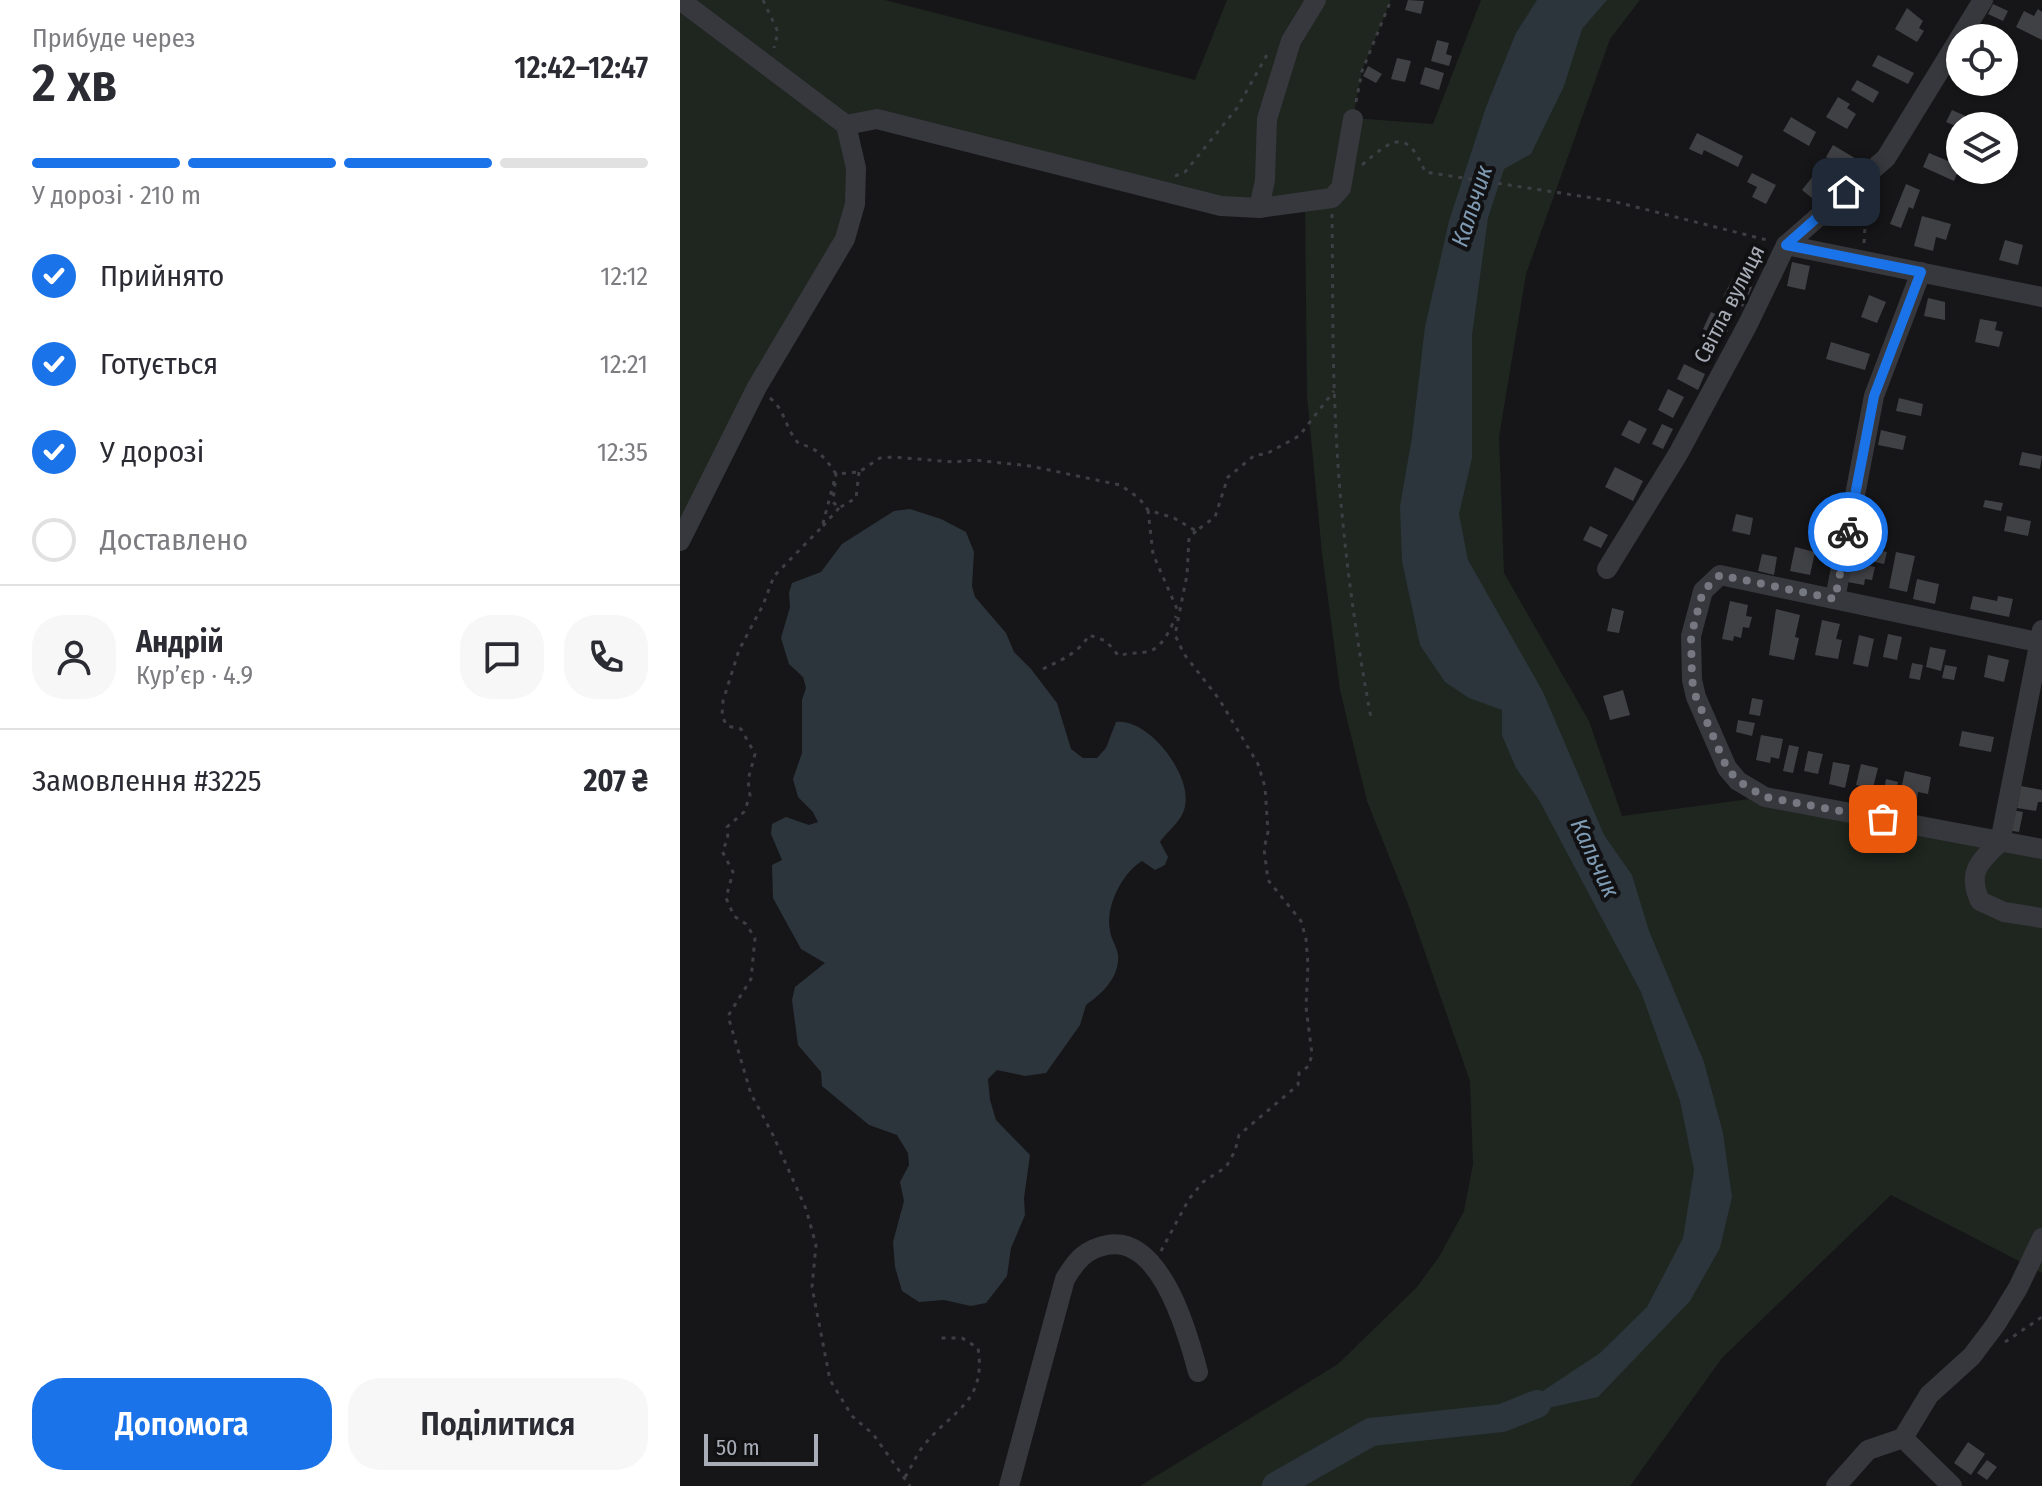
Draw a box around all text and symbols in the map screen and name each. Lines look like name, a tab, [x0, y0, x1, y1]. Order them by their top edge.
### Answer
text: Прибуде через	[32, 23, 195, 54]
map controls	[1946, 24, 2018, 184]
button: locate	[1946, 24, 2018, 96]
text: 12:42–12:47	[514, 50, 648, 86]
text: 2 хв	[32, 52, 118, 115]
button: layers	[1946, 112, 2018, 184]
pin	[1812, 158, 1880, 226]
water label: Кальчик	[1446, 161, 1498, 250]
icon: home	[1824, 170, 1868, 214]
text: У дорозі · 210 m	[32, 180, 201, 211]
street label: Світла вулиця	[1688, 241, 1770, 367]
icon: check	[32, 254, 76, 298]
text: Прийнято	[100, 258, 224, 294]
text: 12:12	[600, 261, 648, 292]
icon: check	[32, 342, 76, 386]
text: Готується	[100, 346, 218, 382]
text: 12:21	[600, 349, 648, 380]
icon: check	[32, 430, 76, 474]
text: У дорозі	[100, 434, 204, 470]
text: 12:35	[597, 437, 648, 468]
courier	[1808, 492, 1888, 572]
icon: bike	[1826, 510, 1870, 554]
text: Доставлено	[100, 522, 248, 558]
button: person	[32, 615, 116, 699]
button: chat	[460, 615, 544, 699]
button: phone	[564, 615, 648, 699]
text: Андрій	[136, 624, 224, 660]
text: Кур’єр · 4.9	[136, 660, 253, 691]
text: Замовлення #3225	[32, 763, 261, 799]
text: 207 ₴	[583, 763, 648, 799]
pin	[1849, 785, 1917, 853]
icon: bag	[1861, 797, 1905, 841]
water label: Кальчик	[1565, 814, 1626, 902]
button: Допомога	[32, 1378, 332, 1470]
button: Поділитися	[348, 1378, 648, 1470]
scale bar	[704, 1430, 818, 1466]
text: 50 m	[716, 1434, 760, 1461]

